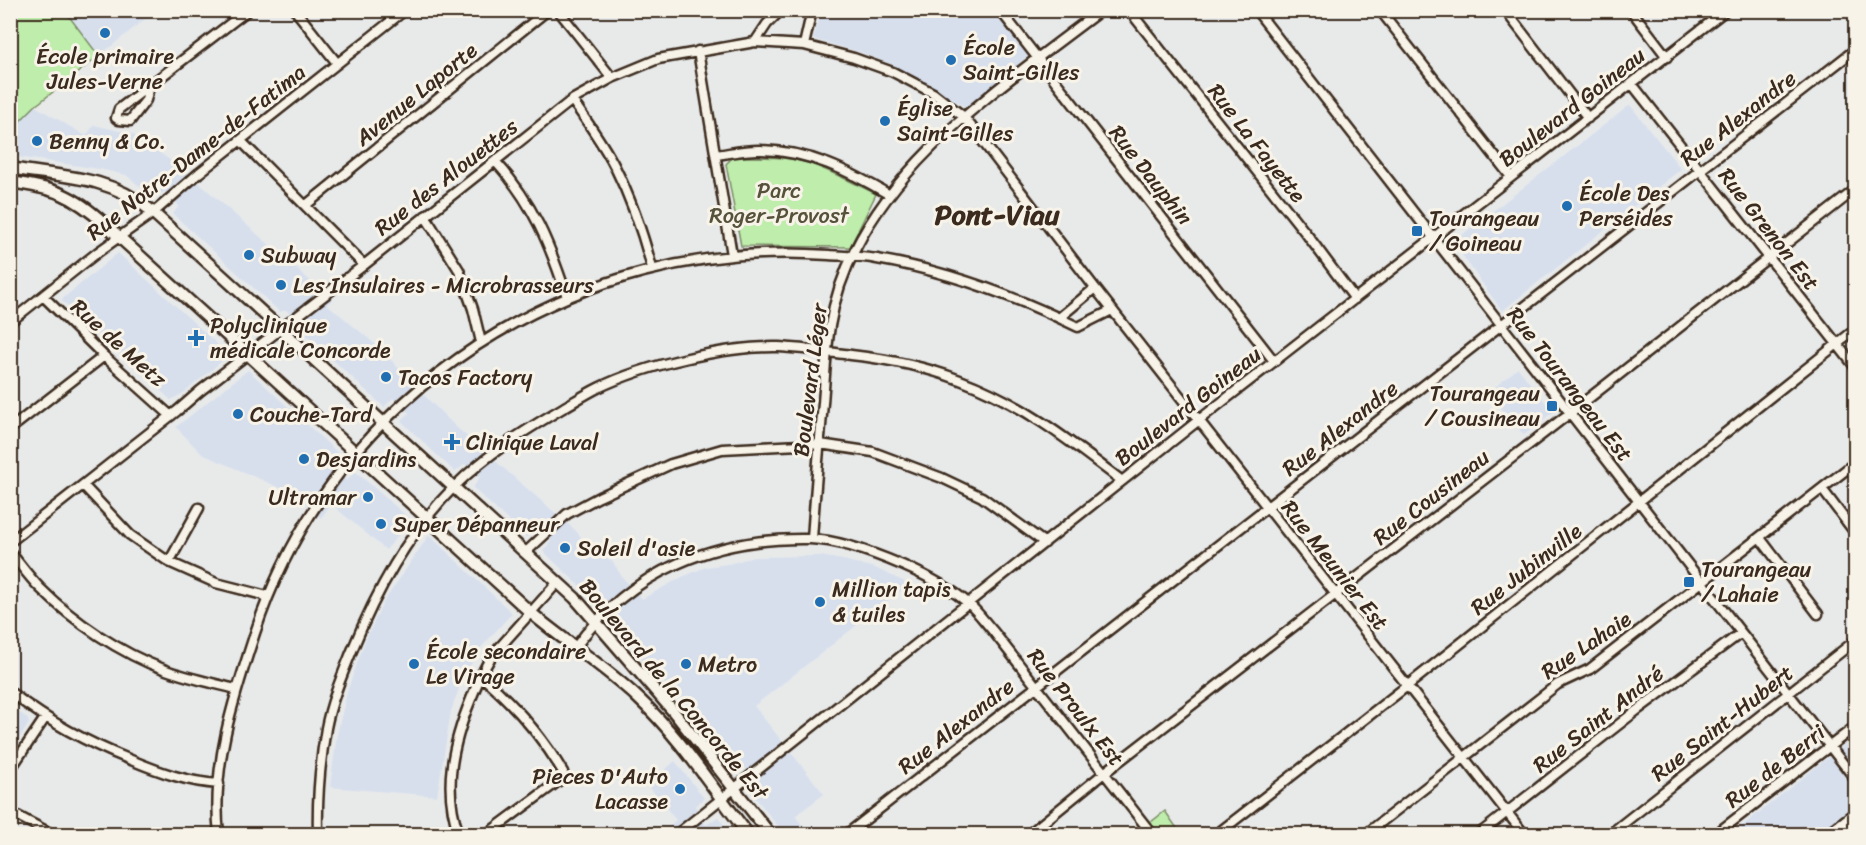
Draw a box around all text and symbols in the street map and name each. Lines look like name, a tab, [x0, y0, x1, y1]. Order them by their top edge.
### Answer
marker: École primaire Jules-Verne	[98, 26, 112, 40]
place label: École Saint-Gilles	[963, 28, 1080, 92]
street label: Avenue Laporte	[345, 32, 487, 157]
place label: École primaire Jules-Verne	[36, 37, 174, 101]
street label: Boulevard Goineau	[1490, 37, 1654, 177]
street label: Rue Notre-Dame-de-Fatima	[77, 53, 315, 251]
marker: École Saint-Gilles	[944, 53, 958, 67]
street label: Rue Alexandre	[1671, 60, 1805, 176]
street label: Rue La Fayette	[1197, 74, 1317, 212]
place label: Église Saint-Gilles	[897, 89, 1014, 153]
street label: Rue des Alouettes	[365, 108, 527, 246]
marker: Église Saint-Gilles	[878, 114, 892, 128]
street label: Rue Dauphin	[1099, 116, 1203, 234]
place label: Benny & Co.	[49, 122, 166, 161]
marker: Benny & Co.	[30, 134, 44, 148]
street label: Rue Grenon Est	[1708, 159, 1830, 300]
park label: Parc Roger-Provost	[709, 171, 850, 235]
place label: École Des Perséides	[1579, 174, 1673, 238]
district label: Pont-Viau	[935, 190, 1060, 239]
place label: Tourangeau / Goineau	[1429, 199, 1540, 263]
marker: École Des Perséides	[1560, 199, 1574, 213]
marker: Tourangeau / Goineau	[1410, 224, 1424, 238]
place label: Subway	[261, 236, 337, 275]
marker: Subway	[242, 248, 256, 262]
place label: Les Insulaires - Microbrasseurs	[293, 266, 595, 305]
marker: Les Insulaires - Microbrasseurs	[274, 278, 288, 292]
street label: Rue de Metz	[62, 289, 177, 398]
street label: Rue Tourangeau Est	[1497, 298, 1644, 471]
street label: Boulevard Léger	[781, 300, 839, 459]
place label: Polyclinique médicale Concorde	[210, 306, 391, 370]
marker: Polyclinique médicale Concorde	[187, 329, 205, 347]
street label: Boulevard Goineau	[1106, 336, 1270, 476]
place label: Tacos Factory	[398, 358, 533, 397]
marker: Tacos Factory	[379, 370, 393, 384]
street label: Rue Alexandre	[1273, 370, 1407, 486]
place label: Tourangeau / Cousineau	[1424, 374, 1540, 438]
place label: Couche-Tard	[250, 395, 373, 434]
marker: Tourangeau / Cousineau	[1545, 399, 1559, 413]
marker: Couche-Tard	[231, 407, 245, 421]
place label: Clinique Laval	[466, 423, 599, 462]
marker: Clinique Laval	[443, 433, 461, 451]
street label: Rue Cousineau	[1364, 438, 1498, 555]
place label: Desjardins	[316, 440, 416, 479]
marker: Desjardins	[297, 452, 311, 466]
place label: Ultramar	[269, 478, 358, 517]
marker: Ultramar	[361, 490, 375, 504]
street label: Rue Meunier Est	[1271, 491, 1399, 639]
place label: Super Dépanneur	[393, 505, 560, 544]
street label: Rue Jubinville	[1461, 512, 1591, 626]
marker: Super Dépanneur	[374, 517, 388, 531]
place label: Soleil d'asie	[577, 529, 696, 568]
marker: Soleil d'asie	[558, 541, 572, 555]
place label: Tourangeau / Lahaie	[1701, 550, 1812, 614]
street label: Boulevard de la Concorde Est	[569, 569, 780, 810]
place label: Million tapis & tuiles	[832, 570, 951, 634]
marker: Tourangeau / Lahaie	[1682, 575, 1696, 589]
marker: Million tapis & tuiles	[813, 595, 827, 609]
street label: Rue Lahaie	[1533, 600, 1640, 690]
place label: École secondaire Le Virage	[426, 632, 586, 696]
street label: Rue Proulx Est	[1017, 639, 1135, 775]
place label: Metro	[698, 645, 757, 684]
street label: Rue Saint-Hubert	[1642, 654, 1803, 792]
street label: Rue Saint André	[1524, 655, 1672, 783]
marker: École secondaire Le Virage	[407, 657, 421, 671]
marker: Metro	[679, 657, 693, 671]
street label: Rue Alexandre	[889, 668, 1023, 784]
street label: Rue de Berri	[1716, 713, 1835, 818]
place label: Pieces D'Auto Lacasse	[532, 757, 668, 821]
marker: Pieces D'Auto Lacasse	[673, 782, 687, 796]

